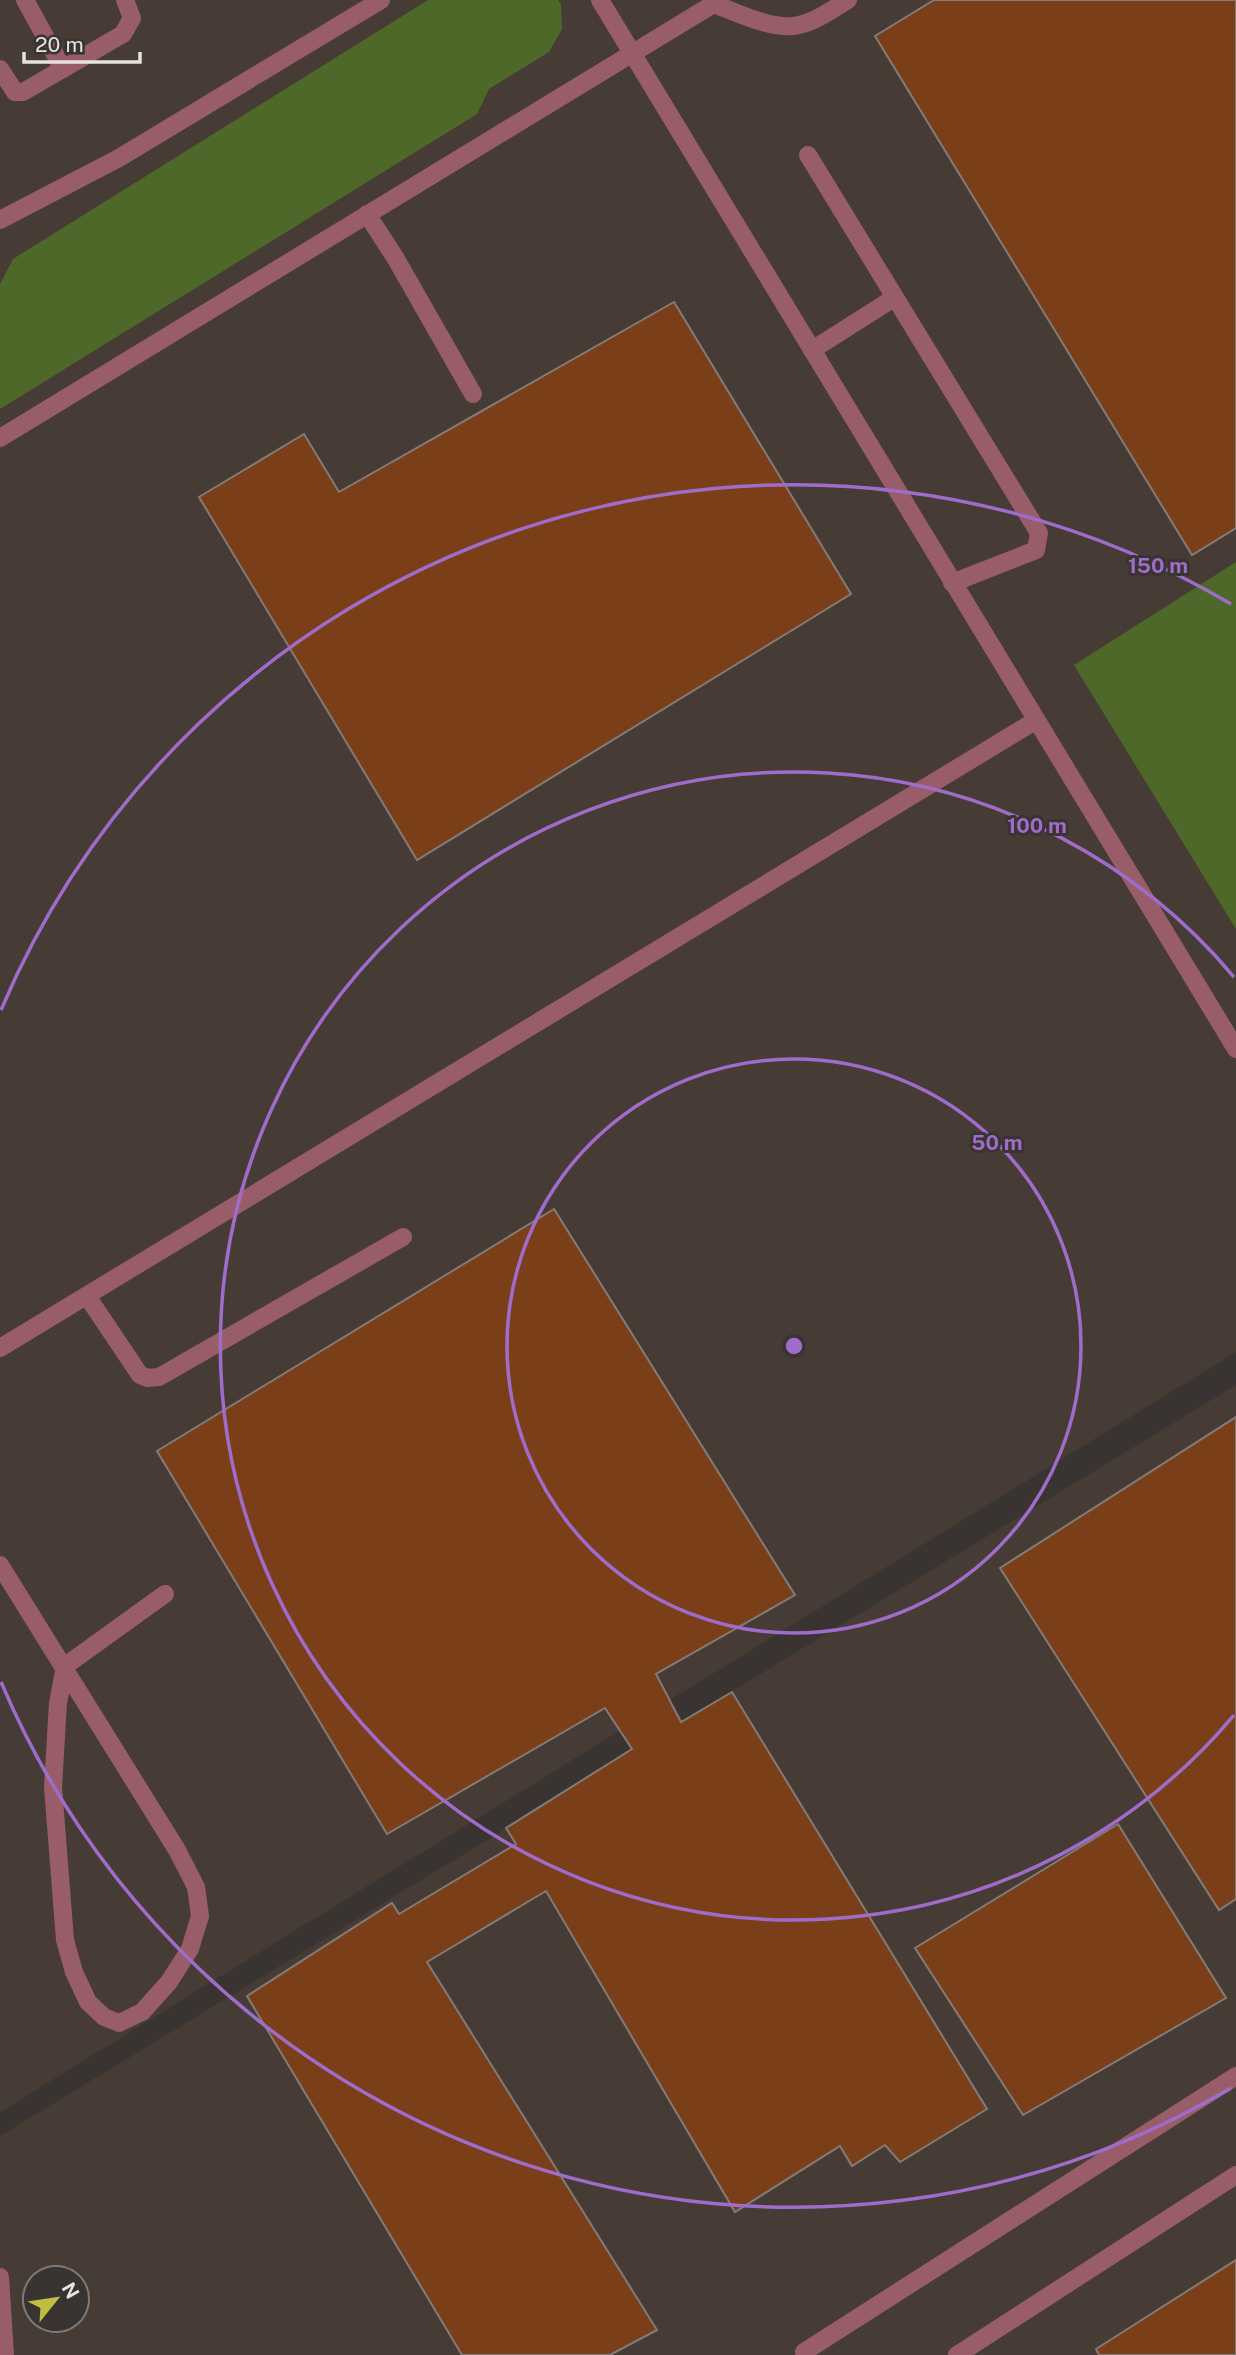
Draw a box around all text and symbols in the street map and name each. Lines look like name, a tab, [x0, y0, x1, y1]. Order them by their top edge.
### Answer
scale bar	[24, 21, 140, 65]
text: 20 m	[35, 32, 84, 57]
text: 150 m	[1128, 553, 1188, 578]
text: 100 m	[1007, 813, 1067, 838]
text: 50 m	[971, 1130, 1023, 1155]
centre of rings	[782, 1334, 806, 1358]
north arrow	[21, 2264, 91, 2334]
text: N	[57, 2279, 84, 2302]

